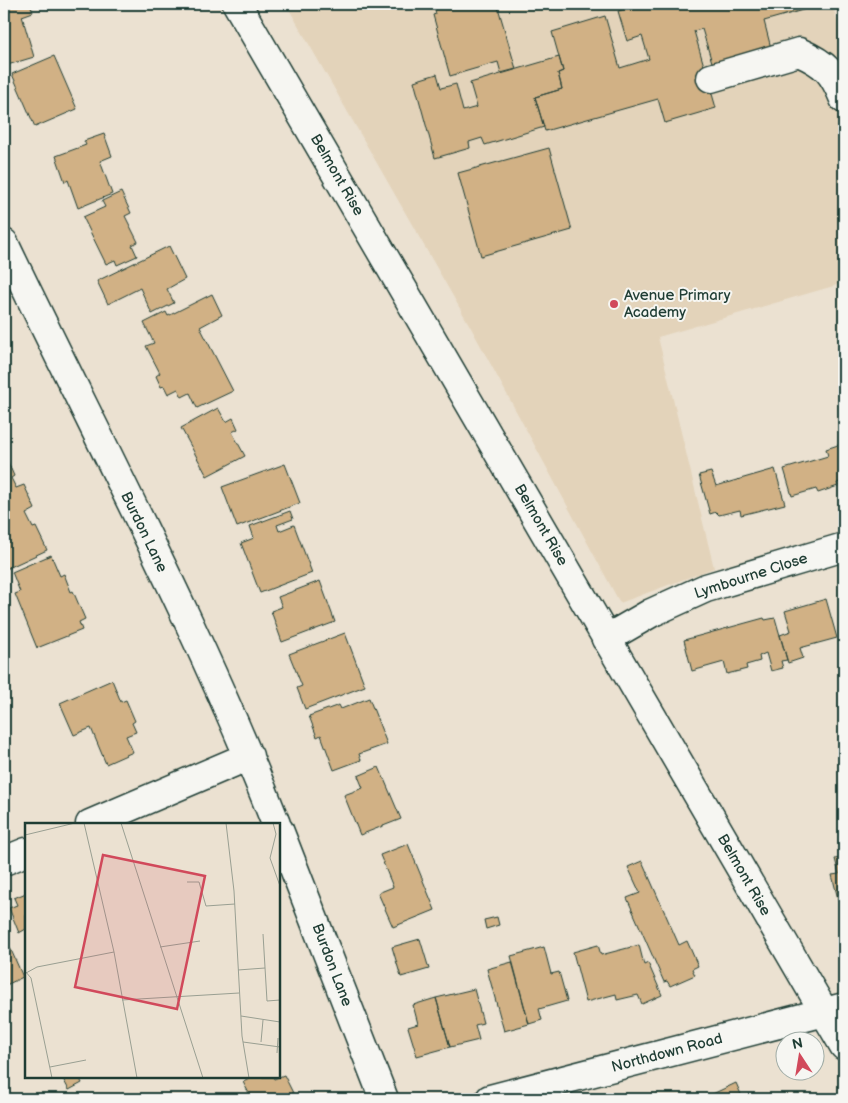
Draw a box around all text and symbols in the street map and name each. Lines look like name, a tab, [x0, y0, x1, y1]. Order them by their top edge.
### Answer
street label: Belmont Rise	[306, 131, 368, 219]
place label: Avenue Primary Academy	[624, 286, 731, 322]
marker: Avenue Primary Academy	[608, 298, 620, 310]
street label: Belmont Rise	[510, 481, 572, 569]
street label: Burdon Lane	[116, 489, 172, 576]
street label: Lymbourne Close	[692, 549, 810, 603]
inset map	[25, 823, 280, 1078]
street label: Belmont Rise	[713, 831, 775, 919]
street label: Burdon Lane	[307, 921, 357, 1009]
street label: Northdown Road	[609, 1029, 725, 1077]
north arrow	[776, 1030, 826, 1080]
text: N	[790, 1034, 804, 1053]

